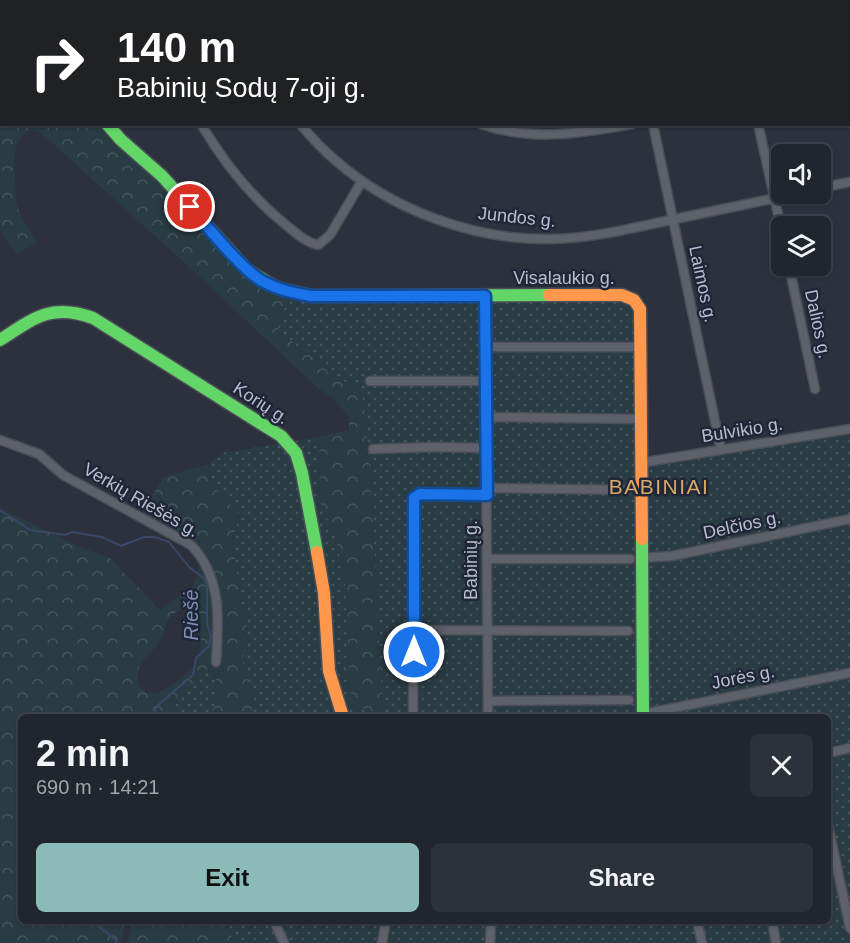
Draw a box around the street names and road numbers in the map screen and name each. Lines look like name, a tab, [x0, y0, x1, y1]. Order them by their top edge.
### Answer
street label: Jundos g.	[477, 203, 557, 231]
street label: Laimos g.	[685, 244, 721, 324]
street label: Visalaukio g.	[513, 268, 615, 288]
street label: Dalios g.	[801, 288, 835, 360]
street label: Korių g.	[230, 378, 292, 428]
street label: Bulvikio g.	[700, 414, 784, 446]
street label: Verkių Riešės g.	[80, 459, 202, 541]
street label: Delčios g.	[701, 507, 783, 543]
street label: Babinių g.	[461, 520, 481, 600]
street label: Jorės g.	[710, 661, 776, 693]

